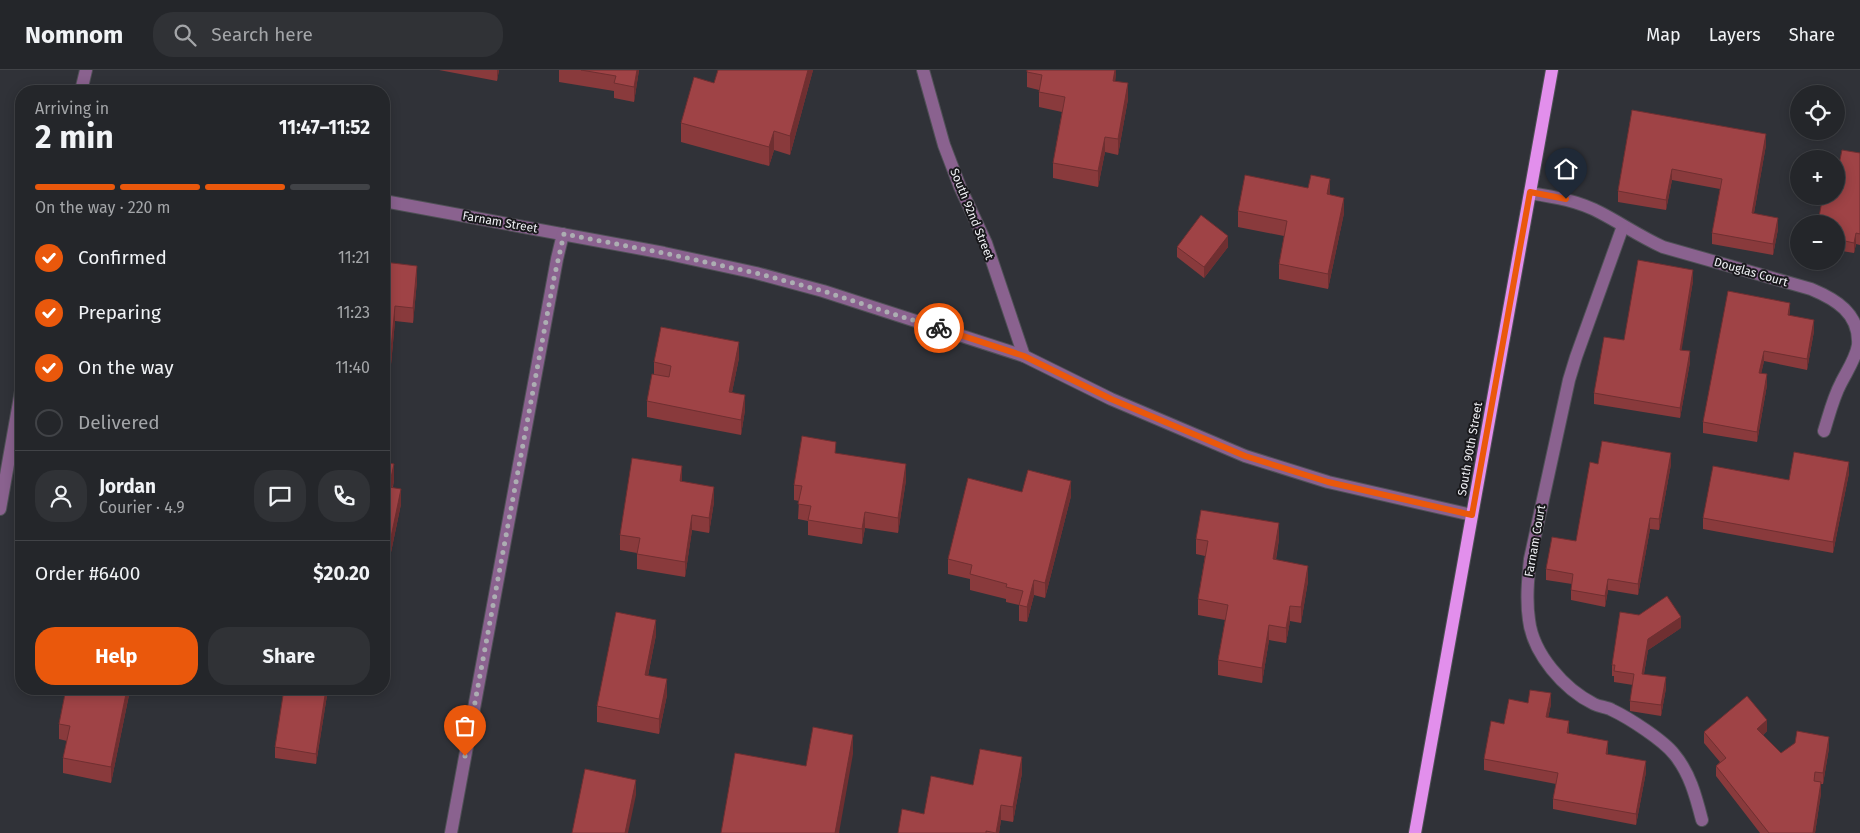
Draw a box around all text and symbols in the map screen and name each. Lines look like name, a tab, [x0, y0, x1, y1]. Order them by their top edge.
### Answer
search box	[153, 12, 503, 57]
text: Nomnom	[25, 21, 123, 49]
icon: search	[171, 21, 199, 49]
text: Search here	[211, 23, 313, 46]
text: Map	[1646, 24, 1681, 46]
text: Layers	[1709, 24, 1761, 46]
text: Share	[1789, 24, 1835, 46]
map controls	[1790, 85, 1845, 270]
button: locate	[1790, 85, 1845, 140]
text: Arriving in	[35, 99, 109, 118]
text: 11:47–11:52	[279, 116, 370, 139]
text: 2 min	[35, 118, 114, 156]
pin	[1545, 148, 1587, 199]
button: +	[1790, 150, 1845, 205]
icon: home	[1552, 155, 1580, 183]
street label: South 92nd Street	[947, 166, 997, 262]
text: On the way · 220 m	[35, 198, 170, 217]
street label: Farnam Street	[461, 209, 539, 236]
button: −	[1790, 215, 1845, 270]
icon: check	[35, 244, 63, 272]
text: Confirmed	[78, 246, 167, 269]
text: 11:21	[338, 248, 370, 267]
street label: Douglas Court	[1713, 255, 1790, 289]
icon: check	[35, 299, 63, 327]
text: Preparing	[78, 301, 161, 324]
text: 11:23	[337, 303, 370, 322]
courier	[914, 303, 964, 353]
icon: bike	[925, 314, 953, 342]
icon: check	[35, 354, 63, 382]
text: On the way	[78, 356, 174, 379]
text: 11:40	[335, 358, 370, 377]
street label: South 90th Street	[1455, 400, 1485, 497]
text: Delivered	[78, 411, 160, 434]
button: person	[35, 470, 87, 522]
button: chat	[254, 470, 306, 522]
button: phone	[318, 470, 370, 522]
text: Jordan	[99, 475, 156, 498]
text: Courier · 4.9	[99, 498, 185, 517]
street label: Farnam Court	[1522, 503, 1548, 578]
text: Order #6400	[35, 562, 140, 585]
text: $20.20	[313, 562, 370, 585]
button: Help	[35, 627, 198, 685]
button: Share	[208, 627, 370, 685]
pin	[444, 705, 486, 756]
icon: bag	[451, 712, 479, 740]

